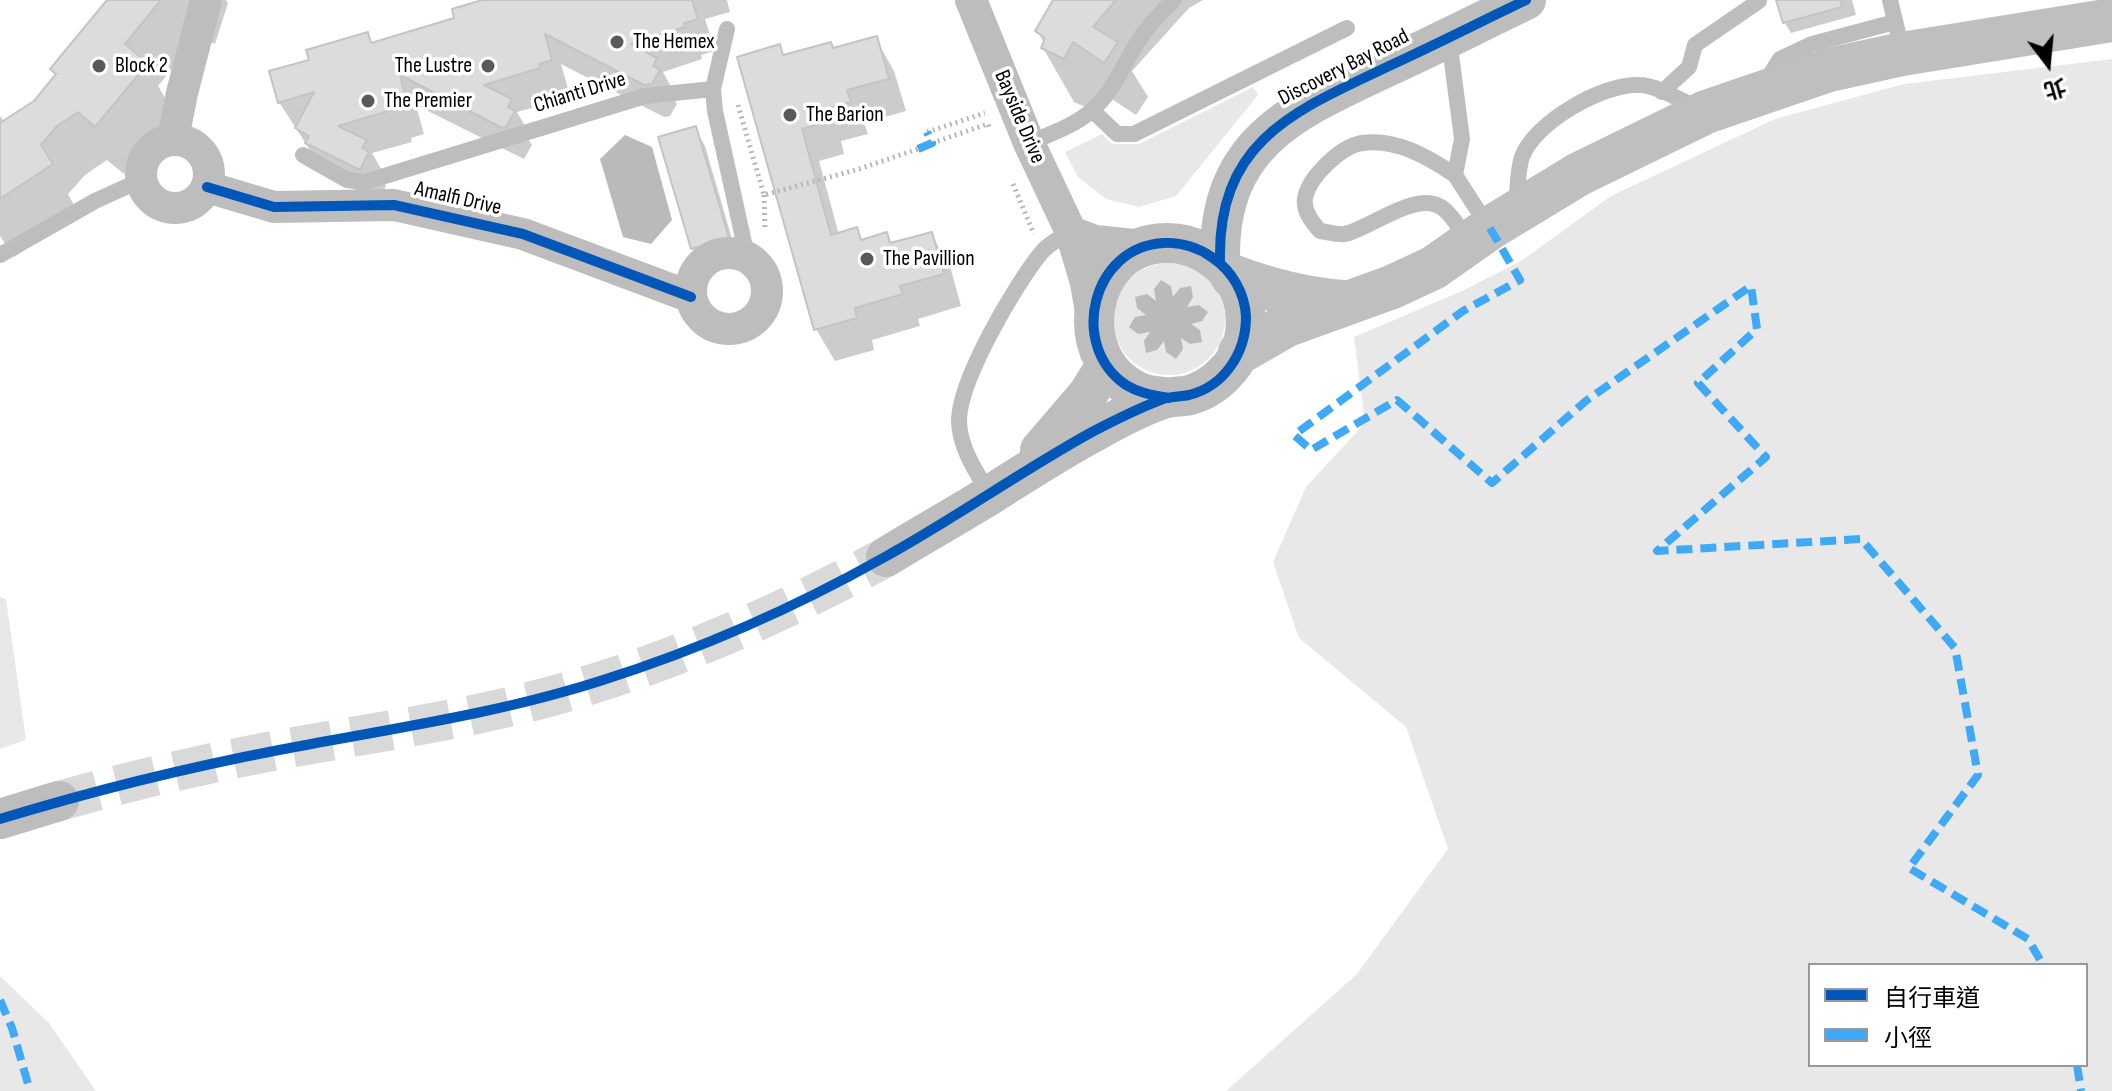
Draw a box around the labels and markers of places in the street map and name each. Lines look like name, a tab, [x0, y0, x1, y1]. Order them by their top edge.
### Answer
place label: The Hemex	[633, 29, 715, 55]
marker: The Hemex	[608, 33, 626, 51]
place label: Block 2	[115, 53, 168, 79]
place label: The Lustre	[395, 53, 472, 79]
marker: Block 2	[90, 57, 108, 75]
marker: The Lustre	[479, 57, 497, 75]
place label: The Premier	[384, 88, 472, 114]
marker: The Premier	[359, 92, 377, 110]
place label: The Barion	[806, 102, 884, 128]
marker: The Barion	[781, 106, 799, 124]
place label: The Pavillion	[883, 246, 975, 272]
marker: The Pavillion	[858, 250, 876, 268]

